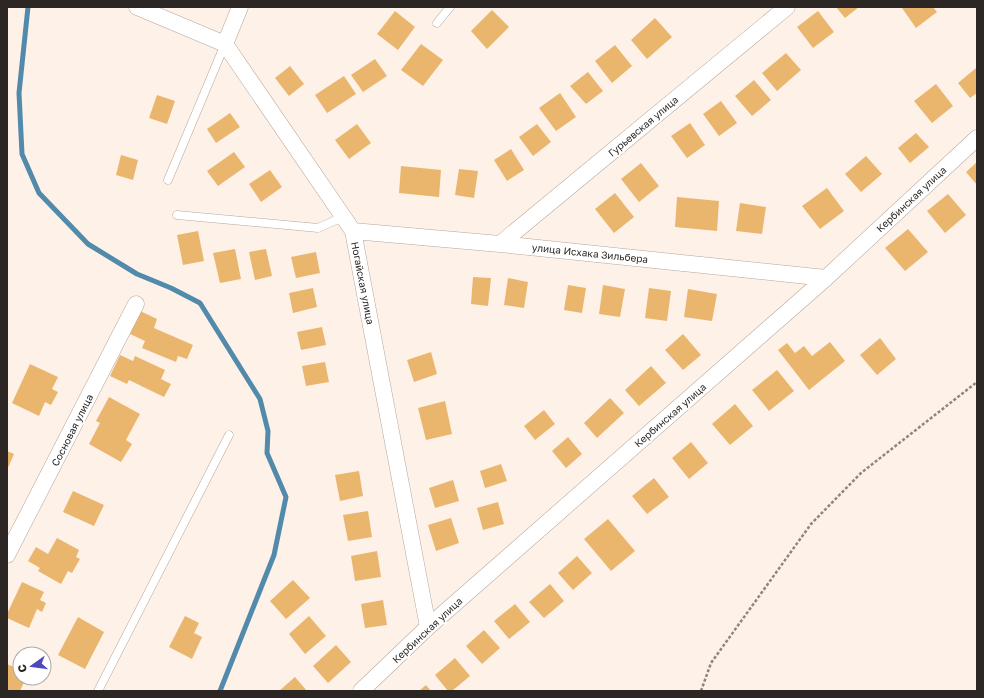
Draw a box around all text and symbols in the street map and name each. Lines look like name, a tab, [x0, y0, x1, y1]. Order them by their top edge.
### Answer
street label: Гурьевская улица	[606, 93, 680, 159]
street label: Кербинская улица	[874, 164, 948, 234]
street label: Ногайская улица	[349, 241, 377, 325]
street label: улица Исхака Зильбера	[531, 241, 649, 265]
street label: Кербинская улица	[632, 381, 708, 449]
street label: Сосновая улица	[49, 392, 95, 468]
street label: Кербинская улица	[390, 595, 464, 665]
north arrow	[12, 646, 52, 686]
text: С	[15, 663, 29, 674]

